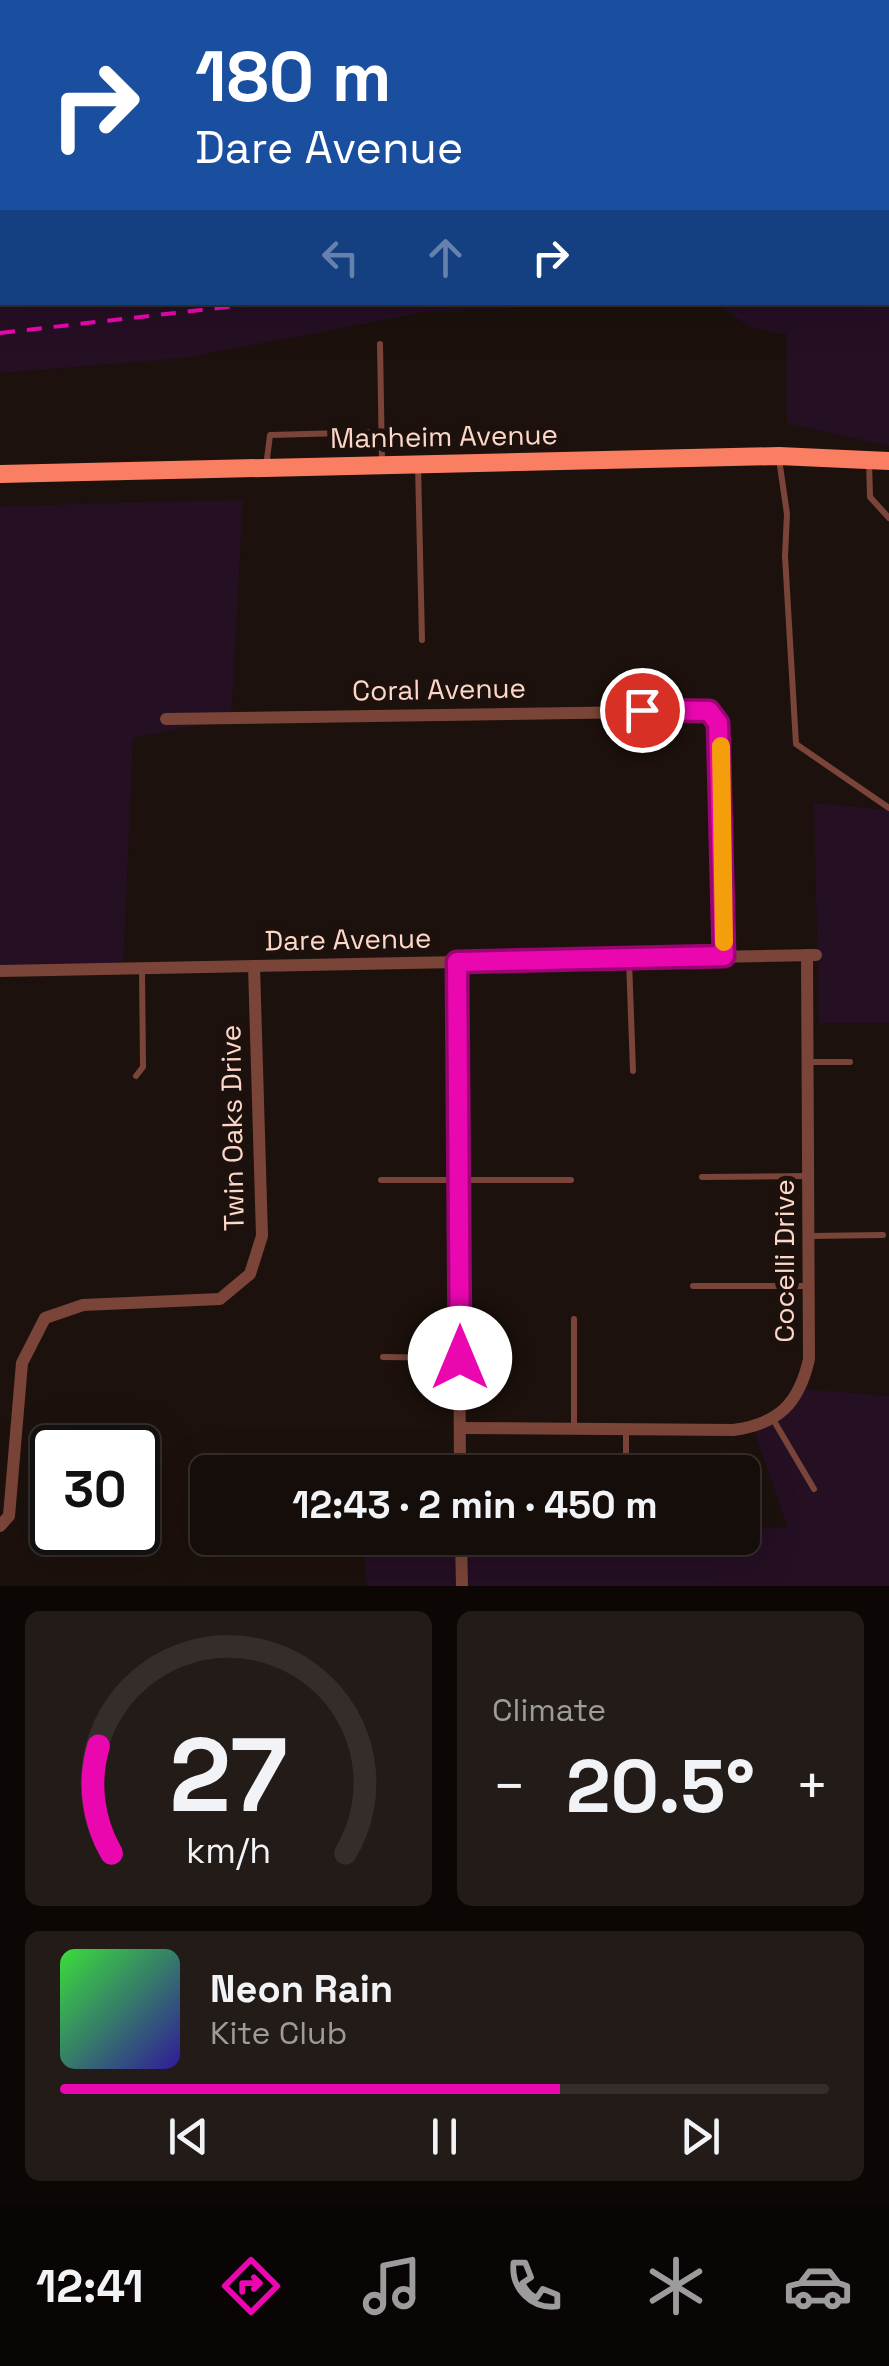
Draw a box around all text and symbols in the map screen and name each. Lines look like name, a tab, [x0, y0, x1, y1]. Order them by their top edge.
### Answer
text: 180 m	[195, 32, 392, 121]
icon: right	[30, 40, 160, 170]
text: Dare Avenue	[195, 119, 463, 176]
icon: left	[313, 230, 368, 285]
icon: ahead	[418, 230, 473, 285]
icon: right	[523, 230, 578, 285]
street label: Manheim Avenue	[330, 416, 558, 456]
pin	[600, 668, 685, 753]
street label: Coral Avenue	[352, 669, 526, 709]
icon: arrive	[615, 683, 670, 738]
street label: Dare Avenue	[264, 920, 432, 958]
street label: Twin Oaks Drive	[212, 1024, 252, 1232]
street label: Cocelli Drive	[766, 1179, 802, 1343]
position arrow	[408, 1306, 512, 1410]
speed limit sign: 30	[30, 1425, 160, 1555]
text: 12:43 · 2 min · 450 m	[292, 1481, 658, 1529]
text: Climate	[492, 1690, 606, 1730]
text: 27	[169, 1709, 288, 1841]
text: 20.5°	[566, 1738, 755, 1834]
text: −	[492, 1751, 526, 1821]
text: +	[795, 1751, 829, 1821]
text: km/h	[186, 1828, 271, 1873]
text: Neon Rain	[210, 1965, 393, 2013]
text: Kite Club	[210, 2013, 347, 2053]
icon: previous	[161, 2109, 216, 2164]
icon: pause	[417, 2109, 472, 2164]
icon: next	[673, 2109, 728, 2164]
icon: directions	[216, 2251, 286, 2321]
icon: music	[357, 2251, 427, 2321]
icon: phone	[499, 2251, 569, 2321]
icon: climate	[641, 2251, 711, 2321]
icon: car	[783, 2251, 853, 2321]
text: 12:41	[36, 2258, 144, 2315]

